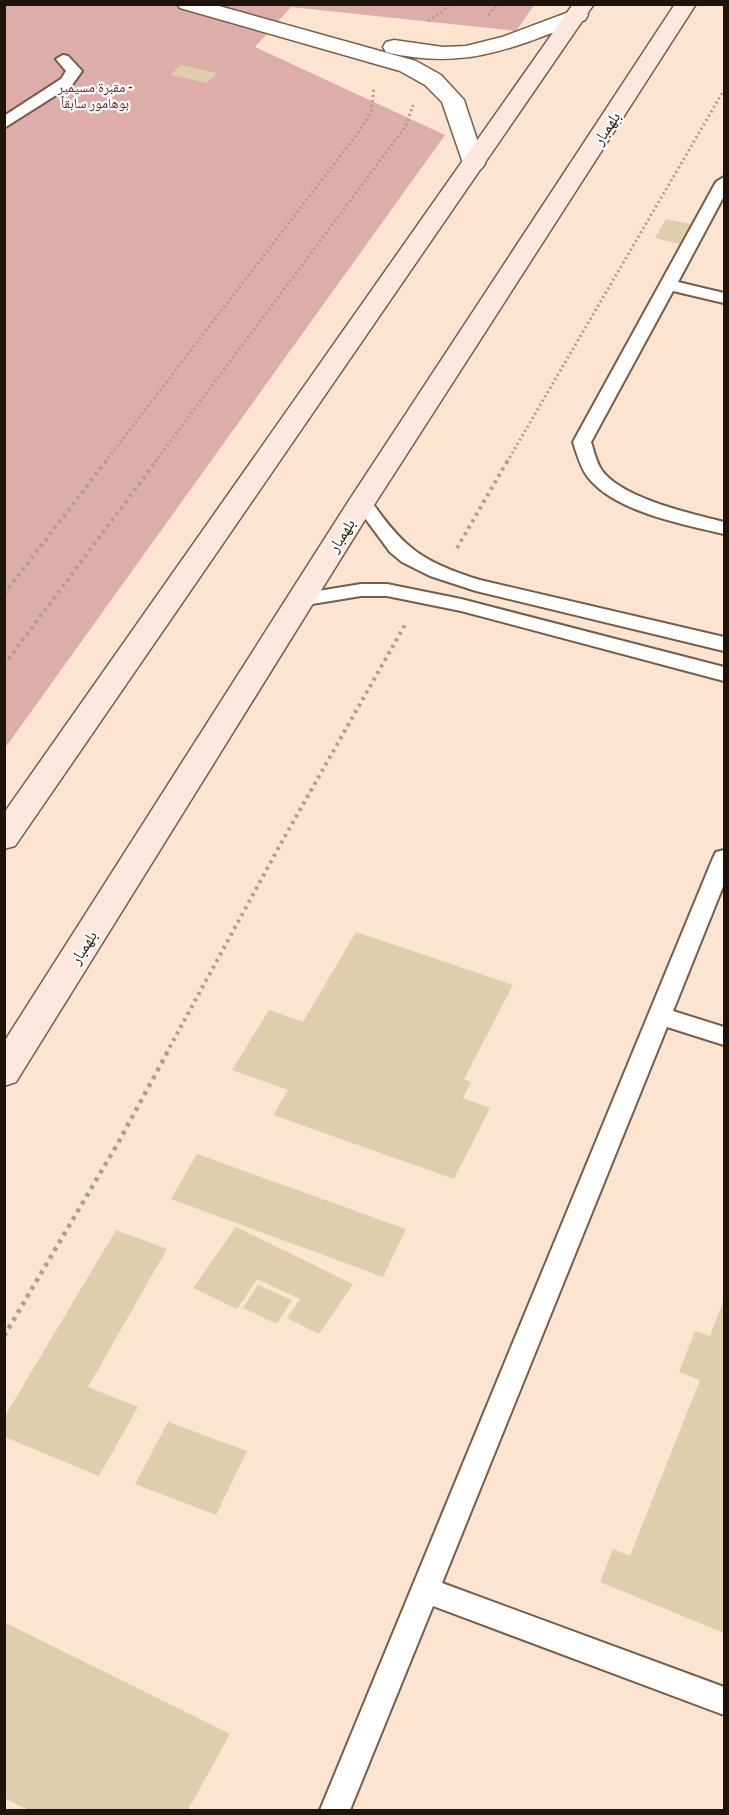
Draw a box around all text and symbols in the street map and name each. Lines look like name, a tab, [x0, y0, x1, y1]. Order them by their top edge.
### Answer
park label: مقبرة مسيمير - بوهامور سابقاً	[57, 78, 133, 112]
street label: بلهمبار	[586, 107, 625, 150]
street label: بلهمبار	[322, 514, 360, 557]
street label: بلهمبار	[64, 926, 102, 969]

